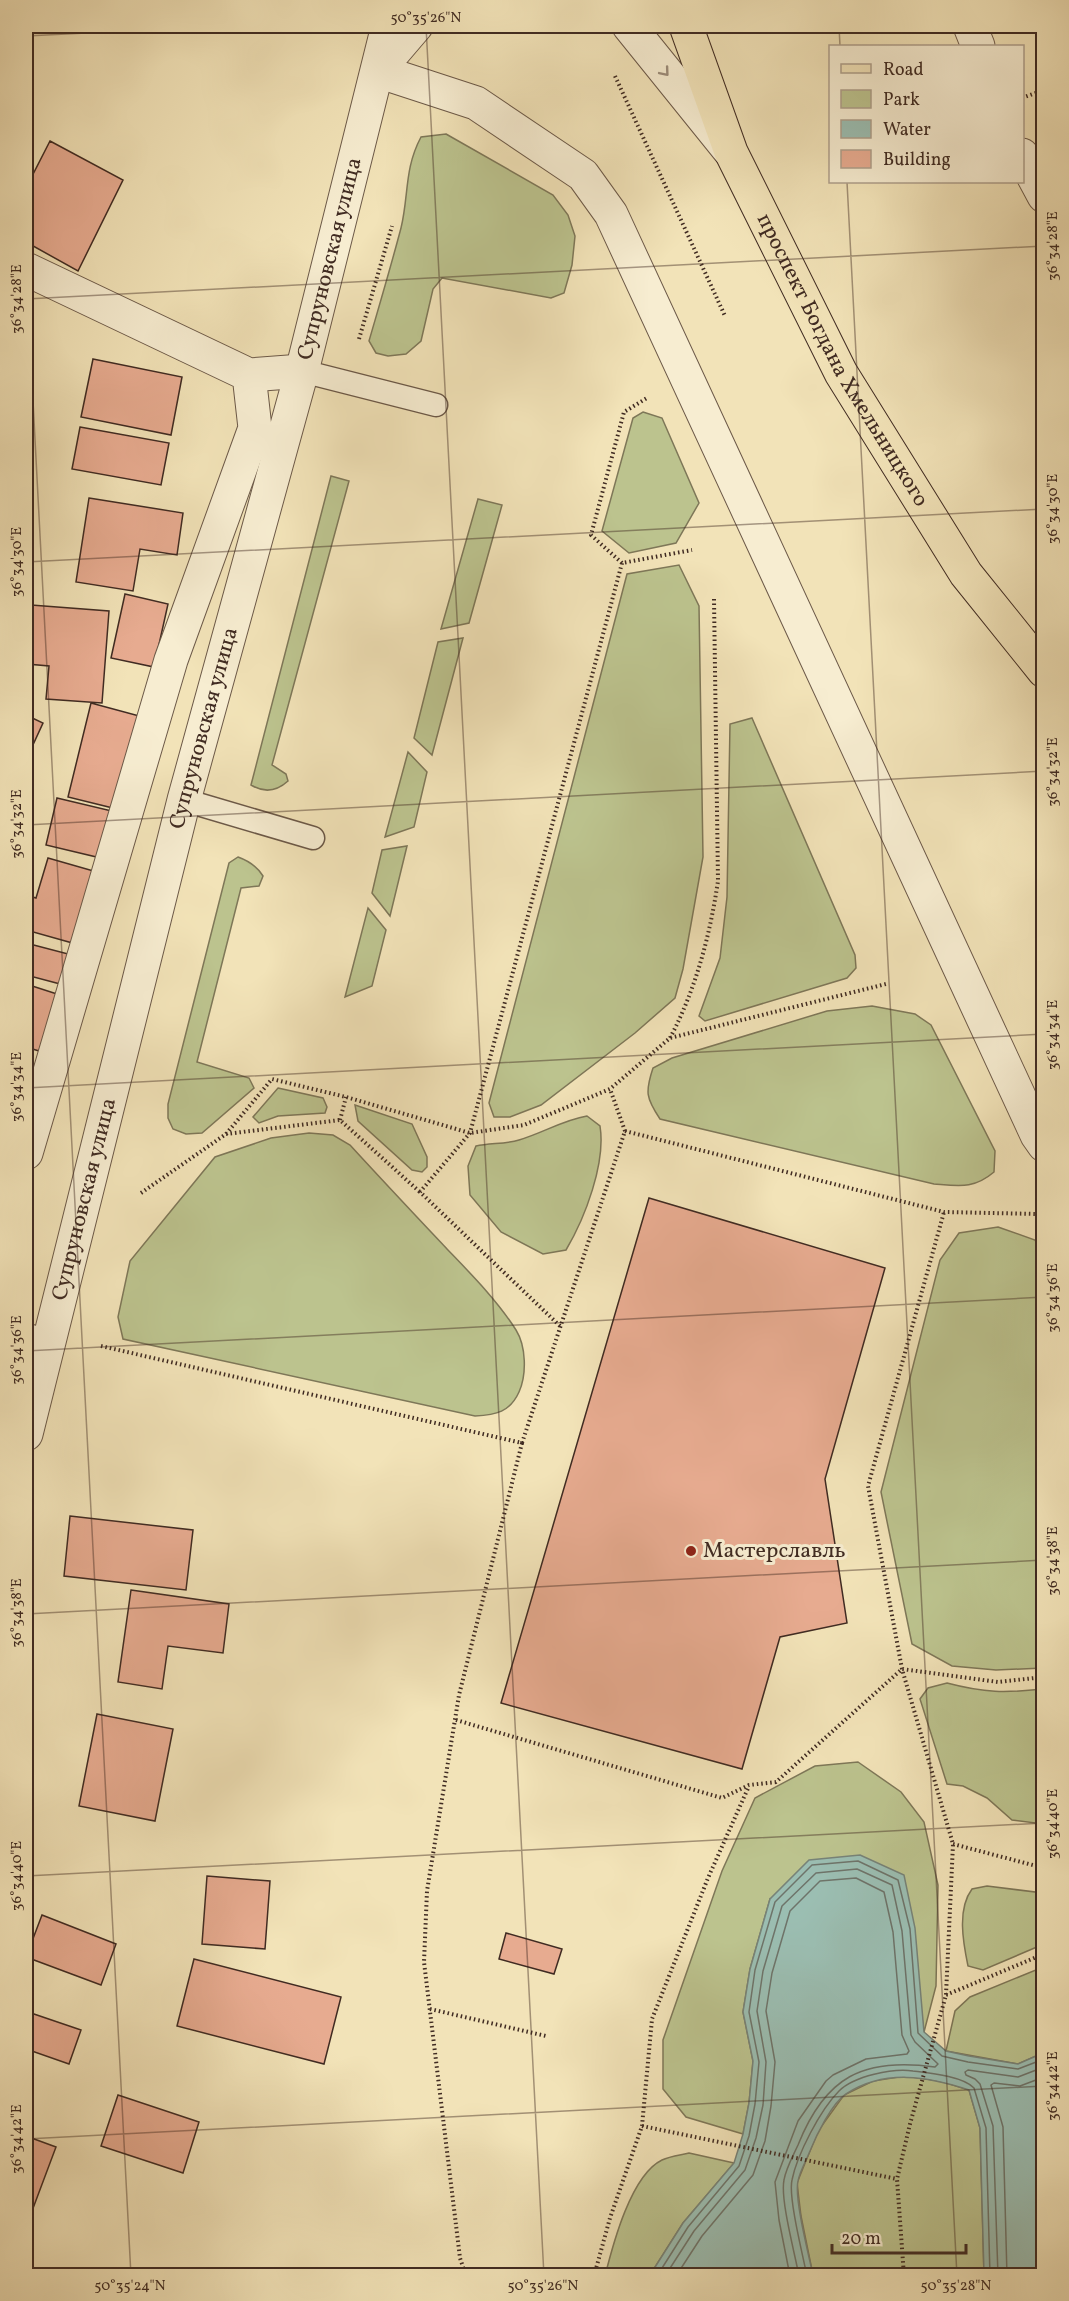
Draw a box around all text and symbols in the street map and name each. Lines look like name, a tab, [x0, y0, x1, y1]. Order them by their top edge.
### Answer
text: 50°35'26"N	[391, 8, 461, 29]
legend	[829, 45, 1024, 183]
text: Road	[883, 58, 924, 83]
one-way arrow	[657, 65, 668, 76]
text: Park	[883, 88, 920, 113]
text: Water	[883, 118, 931, 143]
text: Building	[883, 148, 951, 173]
street label: Супруновская улица	[290, 154, 370, 363]
street label: проспект Богдана Хмельницкого	[749, 208, 936, 513]
text: 36°34'28"E	[1043, 211, 1064, 281]
text: 36°34'28"E	[7, 264, 28, 334]
text: 36°34'30"E	[1043, 474, 1064, 544]
text: 36°34'30"E	[7, 527, 28, 597]
street label: Супруновская улица	[162, 624, 246, 832]
text: 36°34'32"E	[1043, 737, 1064, 807]
text: 36°34'32"E	[7, 789, 28, 859]
text: 36°34'34"E	[1043, 1000, 1064, 1070]
text: 36°34'34"E	[7, 1052, 28, 1122]
street label: Супруновская улица	[44, 1095, 125, 1304]
text: 36°34'36"E	[1043, 1263, 1064, 1333]
text: 36°34'36"E	[7, 1315, 28, 1385]
text: 36°34'38"E	[1043, 1526, 1064, 1596]
place label: Мастерславль	[703, 1536, 846, 1567]
marker: Мастерславль	[684, 1544, 698, 1558]
text: 36°34'38"E	[7, 1578, 28, 1648]
text: 36°34'40"E	[1043, 1789, 1064, 1859]
text: 36°34'40"E	[7, 1841, 28, 1911]
text: 36°34'42"E	[1043, 2051, 1064, 2121]
text: 36°34'42"E	[7, 2104, 28, 2174]
scale bar	[832, 2217, 966, 2255]
text: 20 m	[841, 2227, 881, 2252]
text: 50°35'24"N	[94, 2276, 166, 2297]
text: 50°35'26"N	[508, 2276, 578, 2297]
text: 50°35'28"N	[921, 2276, 991, 2297]

